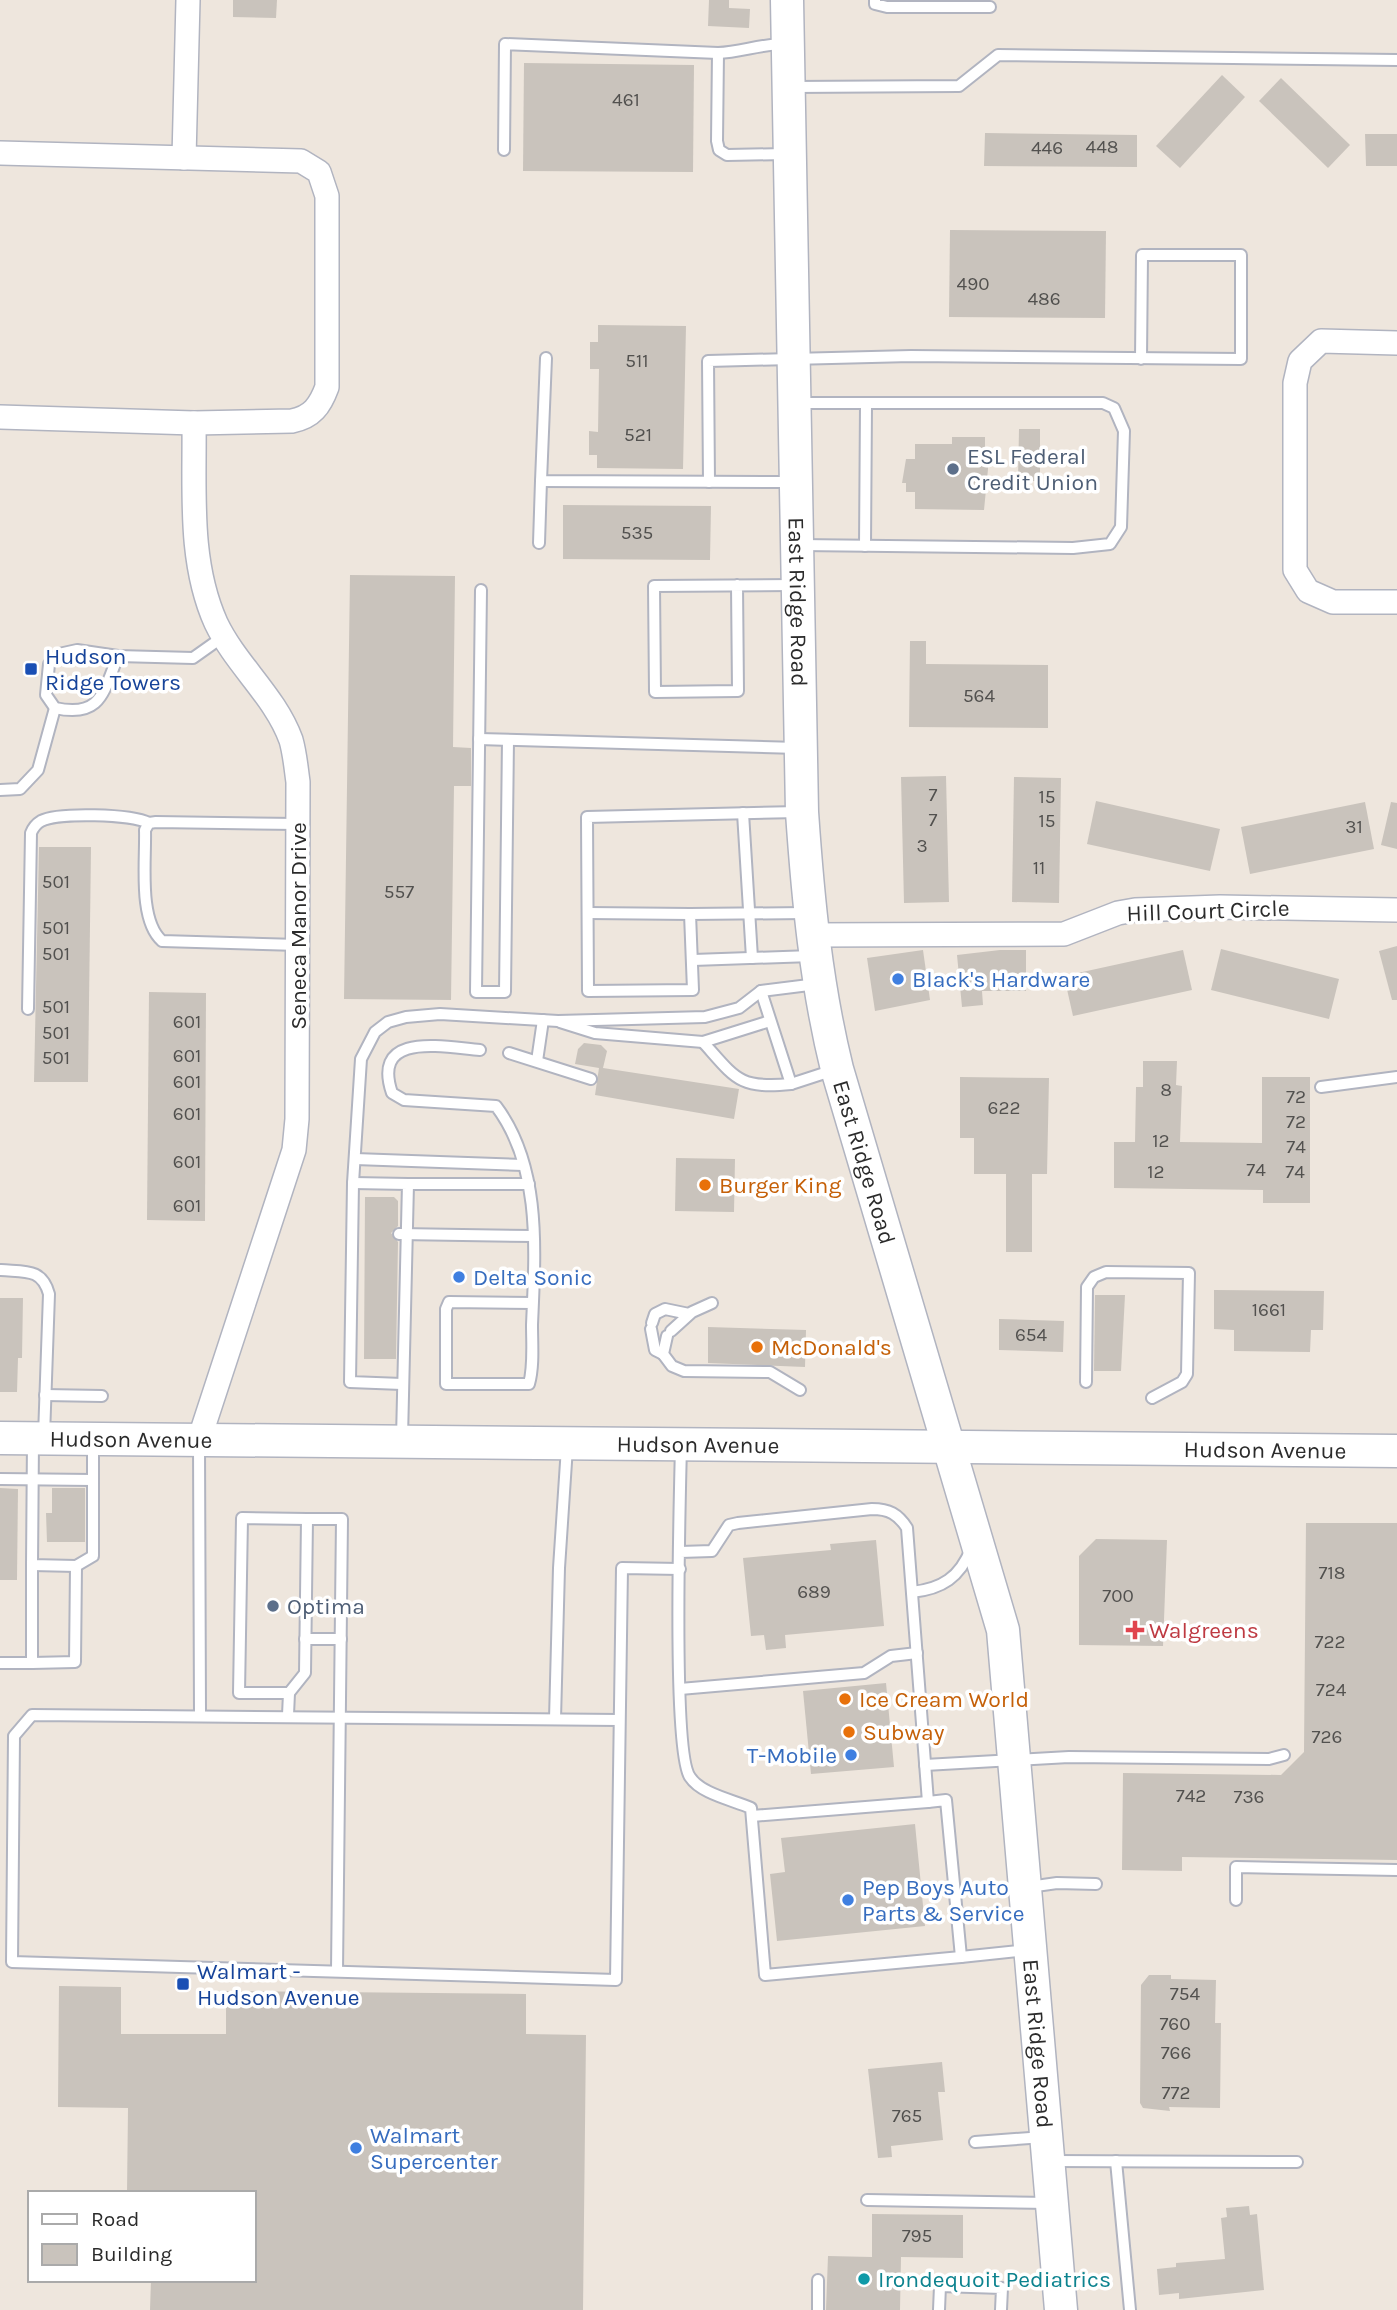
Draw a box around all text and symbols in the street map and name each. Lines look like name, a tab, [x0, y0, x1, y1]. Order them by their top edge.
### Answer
house number: 461	[612, 89, 640, 111]
house number: 448	[1086, 136, 1118, 158]
house number: 446	[1031, 137, 1063, 159]
house number: 490	[957, 273, 989, 295]
house number: 486	[1027, 288, 1061, 310]
house number: 511	[625, 350, 649, 372]
house number: 521	[624, 424, 652, 446]
place label: ESL Federal Credit Union	[967, 443, 1098, 496]
marker: ESL Federal Credit Union	[945, 461, 961, 477]
street label: East Ridge Road	[783, 517, 813, 687]
house number: 535	[621, 522, 653, 544]
place label: Hudson Ridge Towers	[45, 643, 181, 696]
marker: Hudson Ridge Towers	[23, 661, 39, 677]
house number: 564	[963, 685, 995, 707]
house number: 7	[929, 784, 938, 806]
house number: 15	[1038, 786, 1056, 808]
house number: 7	[929, 809, 938, 831]
house number: 15	[1038, 810, 1056, 832]
house number: 31	[1345, 816, 1363, 838]
street label: Seneca Manor Drive	[285, 822, 312, 1030]
house number: 3	[916, 835, 928, 857]
house number: 11	[1033, 857, 1045, 879]
house number: 501	[42, 871, 70, 893]
house number: 557	[384, 881, 414, 903]
street label: Hill Court Circle	[1126, 895, 1290, 927]
house number: 501	[42, 917, 70, 939]
house number: 501	[42, 943, 70, 965]
place label: Black's Hardware	[912, 966, 1090, 993]
marker: Black's Hardware	[890, 971, 906, 987]
house number: 501	[42, 996, 70, 1018]
house number: 601	[173, 1011, 201, 1033]
house number: 501	[42, 1022, 70, 1044]
house number: 601	[173, 1045, 201, 1067]
house number: 501	[42, 1047, 70, 1069]
house number: 601	[173, 1071, 201, 1093]
street label: East Ridge Road	[828, 1077, 902, 1247]
house number: 8	[1160, 1079, 1172, 1101]
house number: 72	[1286, 1086, 1306, 1108]
house number: 622	[988, 1097, 1020, 1119]
house number: 601	[173, 1103, 201, 1125]
house number: 72	[1286, 1111, 1306, 1133]
house number: 12	[1152, 1130, 1170, 1152]
house number: 74	[1286, 1136, 1306, 1158]
house number: 601	[173, 1151, 201, 1173]
house number: 74	[1246, 1159, 1266, 1181]
house number: 12	[1147, 1161, 1165, 1183]
house number: 74	[1285, 1161, 1305, 1183]
place label: Burger King	[719, 1172, 841, 1199]
marker: Burger King	[697, 1177, 713, 1193]
house number: 601	[173, 1195, 201, 1217]
place label: Delta Sonic	[473, 1264, 592, 1291]
marker: Delta Sonic	[451, 1269, 467, 1285]
house number: 1661	[1252, 1299, 1286, 1321]
house number: 654	[1015, 1324, 1047, 1346]
place label: McDonald's	[771, 1334, 892, 1361]
marker: McDonald's	[749, 1339, 765, 1355]
street label: Hudson Avenue	[50, 1425, 212, 1453]
street label: Hudson Avenue	[616, 1430, 779, 1459]
street label: Hudson Avenue	[1183, 1436, 1346, 1464]
house number: 718	[1319, 1562, 1345, 1584]
house number: 689	[797, 1581, 831, 1603]
house number: 700	[1102, 1585, 1134, 1607]
place label: Optima	[287, 1593, 365, 1620]
marker: Optima	[265, 1598, 281, 1614]
place label: Walgreens	[1149, 1617, 1259, 1644]
marker: Walgreens	[1127, 1622, 1143, 1638]
house number: 722	[1315, 1631, 1345, 1653]
house number: 724	[1316, 1679, 1347, 1701]
place label: Ice Cream World	[859, 1686, 1029, 1713]
marker: Ice Cream World	[837, 1691, 853, 1707]
place label: Subway	[863, 1719, 945, 1746]
marker: Subway	[841, 1724, 857, 1740]
house number: 726	[1312, 1726, 1342, 1748]
place label: T-Mobile	[747, 1742, 837, 1769]
marker: T-Mobile	[843, 1747, 859, 1763]
house number: 742	[1176, 1785, 1206, 1807]
house number: 736	[1233, 1786, 1265, 1808]
place label: Pep Boys Auto Parts & Service	[862, 1874, 1025, 1927]
marker: Pep Boys Auto Parts & Service	[840, 1892, 856, 1908]
place label: Walmart - Hudson Avenue	[197, 1958, 360, 2011]
street label: East Ridge Road	[1018, 1958, 1059, 2129]
marker: Walmart - Hudson Avenue	[175, 1976, 191, 1992]
house number: 754	[1170, 1983, 1201, 2005]
house number: 760	[1159, 2013, 1191, 2035]
house number: 766	[1161, 2042, 1191, 2064]
house number: 772	[1162, 2082, 1190, 2104]
house number: 765	[892, 2105, 922, 2127]
place label: Walmart Supercenter	[370, 2122, 498, 2175]
marker: Walmart Supercenter	[348, 2140, 364, 2156]
legend	[28, 2191, 256, 2282]
text: Road	[91, 2207, 139, 2231]
house number: 795	[902, 2225, 932, 2247]
text: Building	[91, 2242, 172, 2266]
place label: Irondequoit Pediatrics	[878, 2266, 1111, 2293]
marker: Irondequoit Pediatrics	[856, 2271, 872, 2287]

